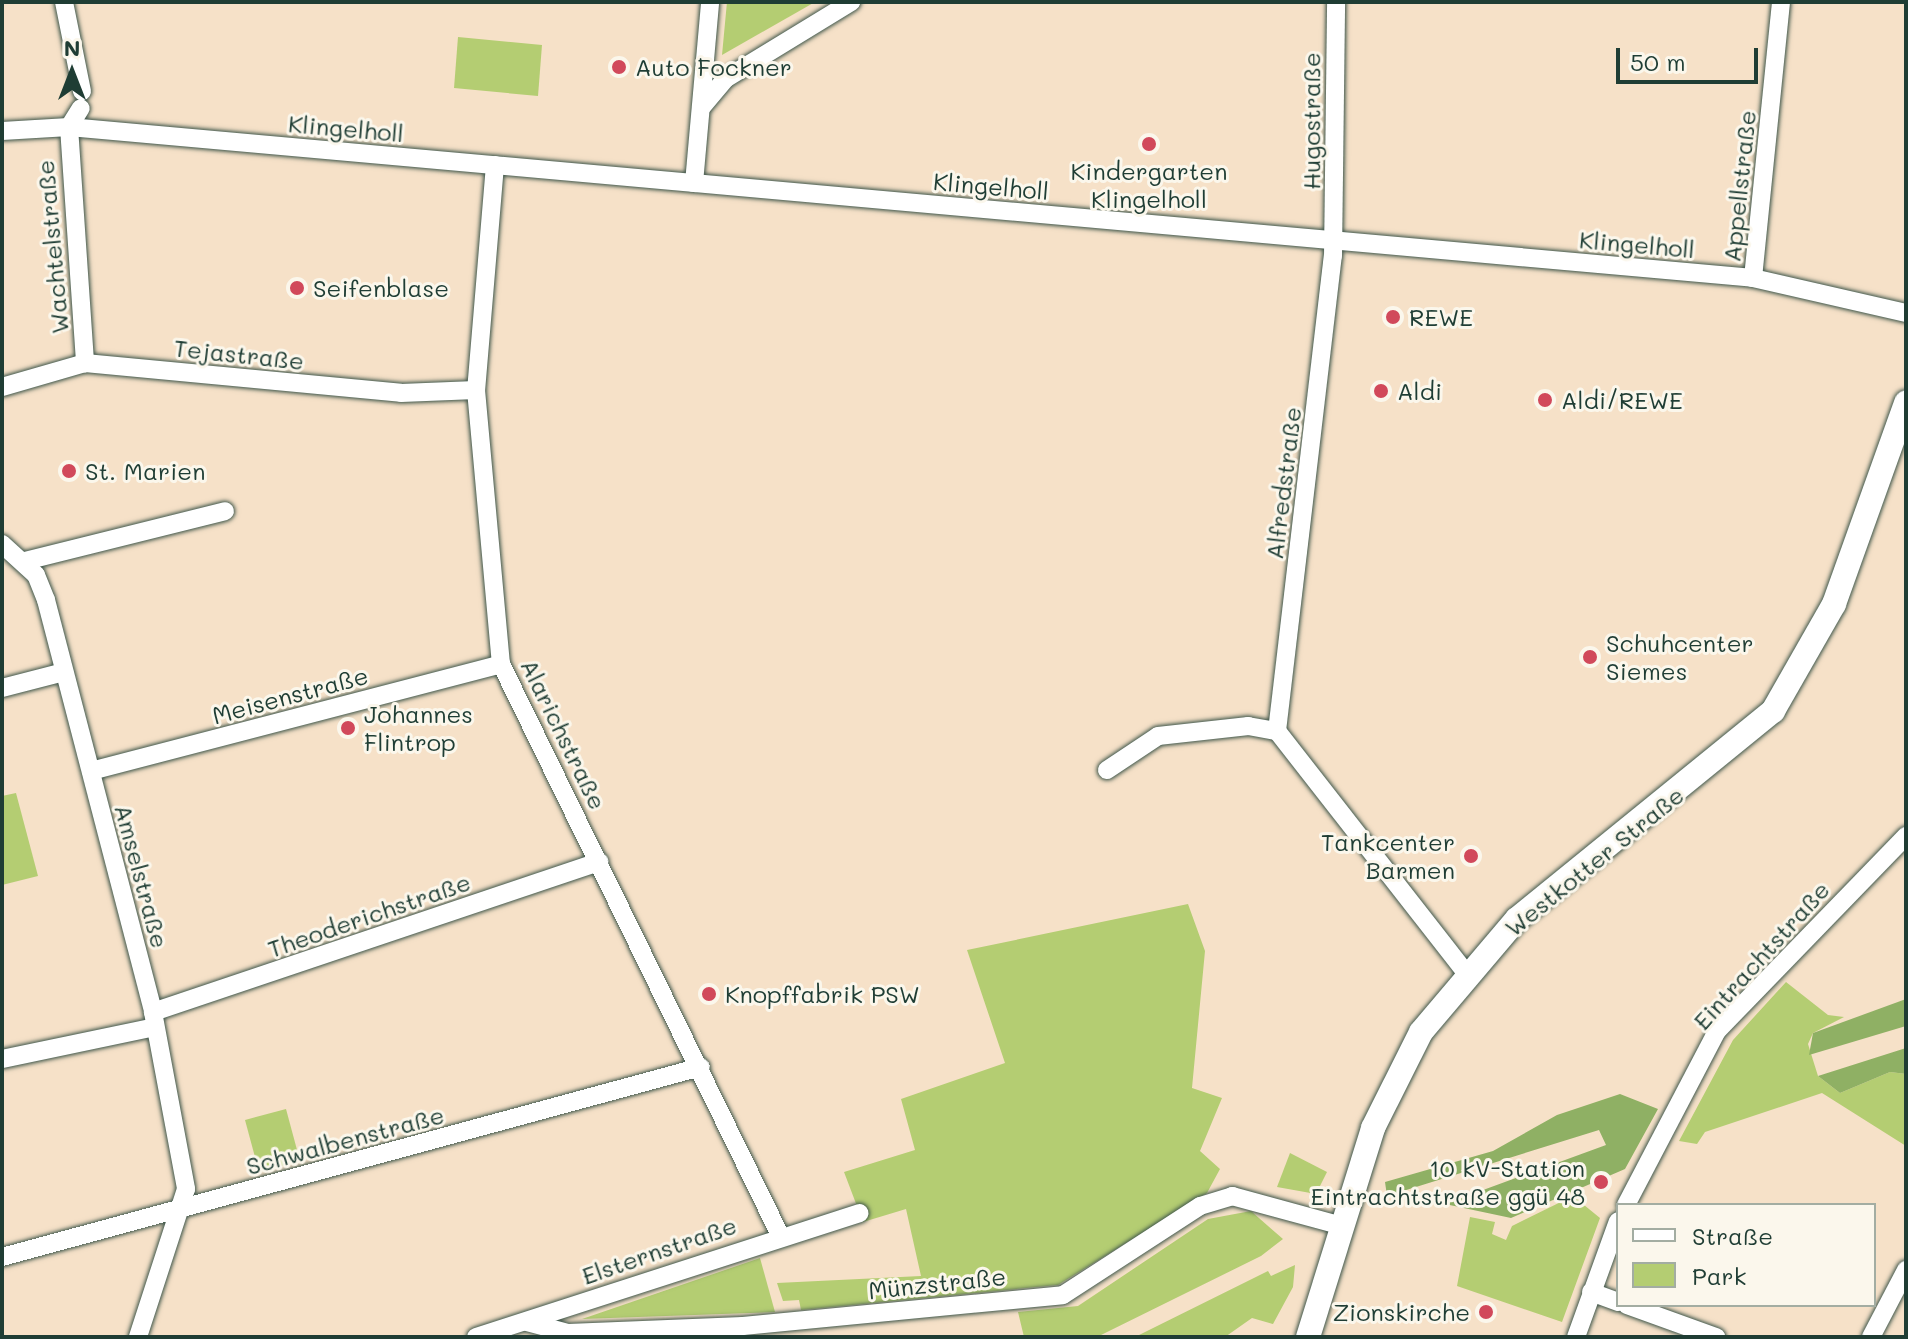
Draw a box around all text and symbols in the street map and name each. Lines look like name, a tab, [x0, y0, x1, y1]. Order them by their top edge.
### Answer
north arrow	[32, 32, 112, 112]
scale bar	[1620, 32, 1762, 82]
text: N	[64, 33, 80, 62]
text: 50 m	[1630, 46, 1686, 77]
street label: Hugostraße	[1297, 52, 1325, 190]
place label: Auto Fockner	[635, 53, 792, 81]
marker: Auto Fockner	[610, 58, 628, 76]
street label: Klingelholl	[287, 109, 405, 147]
street label: Appellstraße	[1717, 109, 1761, 263]
marker: Kindergarten Klingelholl	[1140, 135, 1158, 153]
place label: Kindergarten Klingelholl	[1071, 157, 1227, 213]
street label: Wachtelstraße	[30, 159, 74, 335]
street label: Klingelholl	[932, 167, 1050, 205]
street label: Klingelholl	[1578, 225, 1696, 263]
place label: Seifenblase	[313, 274, 449, 302]
marker: Seifenblase	[288, 279, 306, 297]
place label: REWE	[1409, 303, 1473, 331]
marker: REWE	[1384, 308, 1402, 326]
street label: Tejastraße	[173, 333, 305, 375]
place label: Aldi	[1397, 377, 1442, 405]
marker: Aldi	[1372, 382, 1390, 400]
place label: Aldi/REWE	[1561, 386, 1683, 414]
marker: Aldi/REWE	[1536, 391, 1554, 409]
street label: Alfredstraße	[1259, 405, 1307, 561]
place label: St. Marien	[85, 457, 205, 485]
marker: St. Marien	[60, 462, 78, 480]
place label: Schuhcenter Siemes	[1606, 629, 1754, 685]
marker: Schuhcenter Siemes	[1581, 648, 1599, 666]
street label: Alarichstraße	[515, 654, 613, 814]
street label: Meisenstraße	[209, 660, 371, 730]
place label: Johannes Flintrop	[364, 700, 473, 756]
marker: Johannes Flintrop	[339, 719, 357, 737]
street label: Westkotter Straße	[1499, 780, 1689, 942]
street label: Amselstraße	[109, 801, 175, 951]
place label: Tankcenter Barmen	[1321, 828, 1455, 884]
marker: Tankcenter Barmen	[1462, 847, 1480, 865]
street label: Theoderichstraße	[264, 867, 474, 963]
street label: Eintrachtstraße	[1687, 875, 1835, 1035]
place label: Knopffabrik PSW	[725, 980, 920, 1008]
marker: Knopffabrik PSW	[700, 985, 718, 1003]
street label: Schwalbenstraße	[243, 1100, 447, 1180]
place label: 10 kV-Station Eintrachtstraße ggü 48	[1311, 1154, 1585, 1210]
marker: 10 kV-Station Eintrachtstraße ggü 48	[1592, 1173, 1610, 1191]
legend	[1616, 1203, 1876, 1307]
street label: Elsternstraße	[578, 1210, 740, 1290]
text: Straße	[1692, 1220, 1773, 1251]
text: Park	[1692, 1260, 1746, 1291]
street label: Münzstraße	[867, 1261, 1007, 1305]
place label: Zionskirche	[1333, 1298, 1470, 1326]
marker: Zionskirche	[1477, 1303, 1495, 1321]

